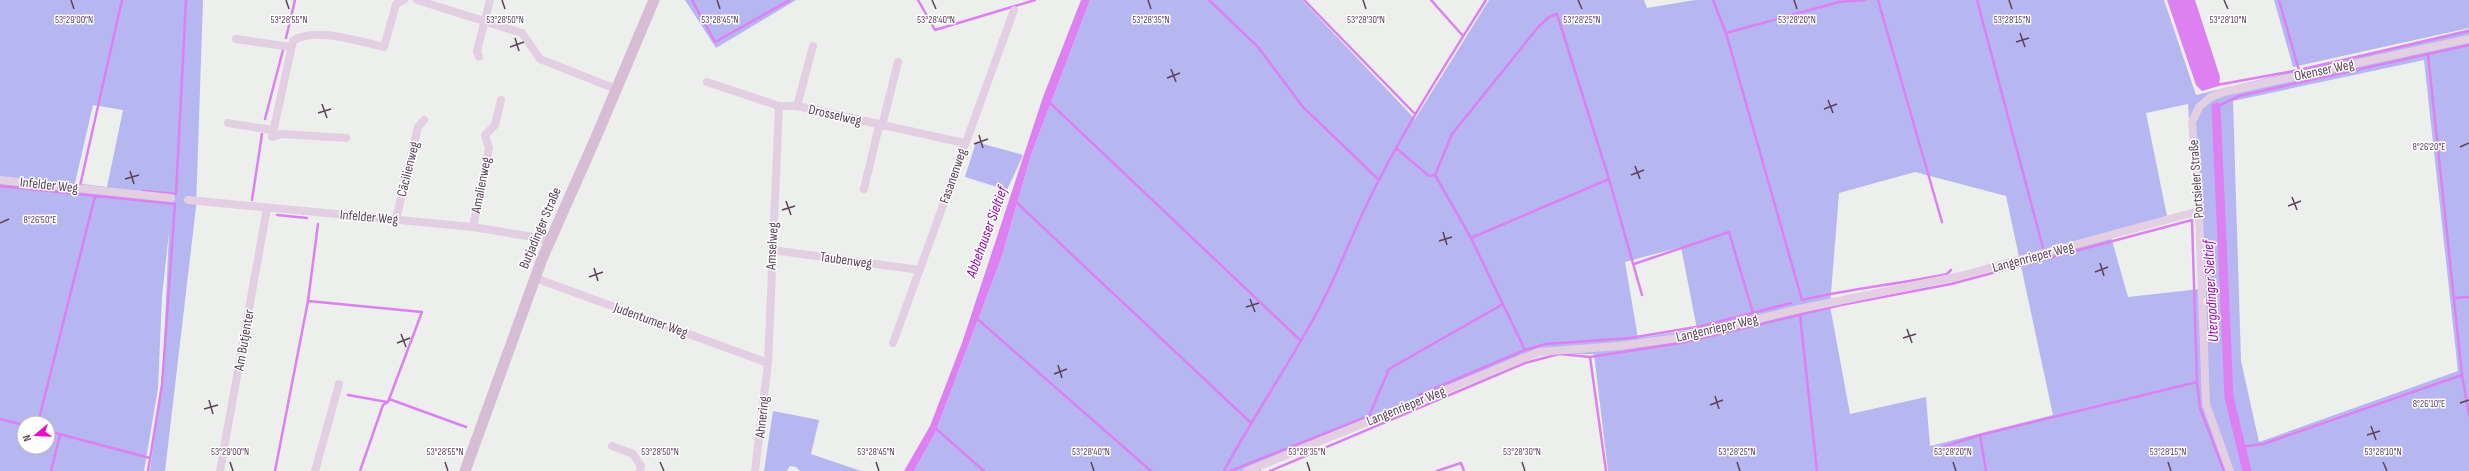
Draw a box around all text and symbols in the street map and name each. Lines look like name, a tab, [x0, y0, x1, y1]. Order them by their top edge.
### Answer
text: 53°29'00"N	[55, 14, 93, 26]
text: 53°28'55"N	[270, 14, 308, 26]
text: 53°28'50"N	[486, 14, 524, 26]
text: 53°28'45"N	[701, 14, 739, 26]
text: 53°28'40"N	[917, 14, 955, 26]
text: 53°28'35"N	[1132, 14, 1170, 26]
text: 53°28'30"N	[1347, 14, 1385, 26]
text: 53°28'25"N	[1563, 14, 1601, 26]
text: 53°28'20"N	[1778, 14, 1816, 26]
text: 53°28'15"N	[1994, 14, 2030, 26]
text: 53°28'10"N	[2209, 14, 2247, 26]
street label: Okenser Weg	[2293, 55, 2356, 85]
street label: Drosselweg	[807, 101, 863, 129]
street label: Cäcilienweg	[393, 139, 423, 198]
street label: Portsieler Straße	[2185, 139, 2207, 219]
text: 8°26'20"E	[2413, 141, 2445, 153]
street label: Fasanenweg	[936, 146, 971, 206]
street label: Amalienweg	[467, 155, 495, 215]
street label: Infelder Weg	[19, 173, 79, 197]
water label: Abbehauser Sieltief	[961, 182, 1013, 281]
street label: Butjadinger Straße	[515, 185, 565, 271]
street label: Infelder Weg	[339, 206, 399, 228]
text: 8°26'50"E	[24, 214, 56, 226]
street label: Amselweg	[762, 221, 782, 271]
street label: Langenrieper Weg	[1990, 238, 2076, 276]
water label: Utergadinger Sieltief	[2199, 238, 2223, 343]
street label: Taubenweg	[819, 248, 874, 272]
street label: Judentumer Weg	[611, 298, 691, 341]
street label: Am Butjenter	[230, 308, 258, 373]
street label: Langenrieper Weg	[1674, 310, 1760, 346]
street label: Langenrieper Weg	[1364, 382, 1448, 430]
street label: Ahnering	[751, 395, 773, 440]
text: 8°26'10"E	[2413, 398, 2445, 410]
north arrow	[16, 415, 56, 455]
text: N	[20, 433, 34, 443]
text: 53°29'00"N	[211, 446, 249, 458]
text: 53°28'55"N	[426, 446, 464, 458]
text: 53°28'50"N	[641, 446, 679, 458]
text: 53°28'45"N	[857, 446, 895, 458]
text: 53°28'40"N	[1072, 446, 1110, 458]
text: 53°28'35"N	[1288, 446, 1326, 458]
text: 53°28'30"N	[1503, 446, 1541, 458]
text: 53°28'25"N	[1718, 446, 1756, 458]
text: 53°28'20"N	[1934, 446, 1972, 458]
text: 53°28'15"N	[2150, 446, 2186, 458]
text: 53°28'10"N	[2364, 446, 2402, 458]

